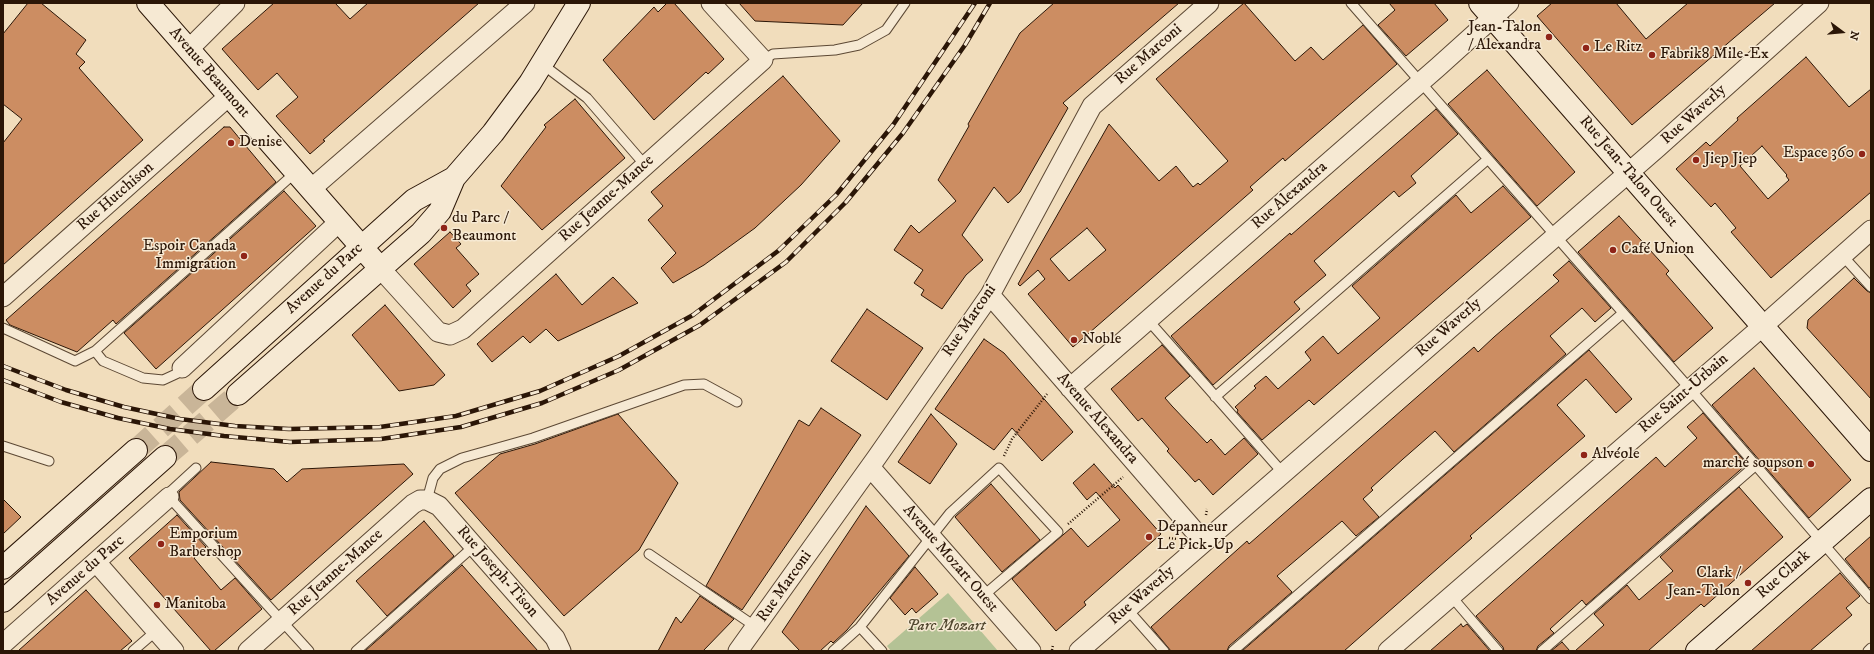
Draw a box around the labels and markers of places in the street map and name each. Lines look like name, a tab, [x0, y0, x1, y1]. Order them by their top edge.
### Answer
place label: Jean-Talon / Alexandra	[1468, 18, 1541, 56]
marker: Jean-Talon / Alexandra	[1544, 32, 1554, 42]
place label: Le Ritz	[1594, 38, 1642, 58]
marker: Le Ritz	[1581, 43, 1591, 53]
place label: Fabrik8 Mile-Ex	[1660, 45, 1769, 65]
marker: Fabrik8 Mile-Ex	[1647, 50, 1657, 60]
place label: Denise	[239, 133, 282, 153]
marker: Denise	[226, 138, 236, 148]
place label: Espace 360	[1783, 144, 1854, 164]
marker: Espace 360	[1857, 149, 1867, 159]
place label: Jiep Jiep	[1704, 150, 1757, 170]
marker: Jiep Jiep	[1691, 155, 1701, 165]
place label: du Parc / Beaumont	[452, 209, 516, 247]
marker: du Parc / Beaumont	[439, 223, 449, 233]
place label: Espoir Canada Immigration	[143, 237, 236, 275]
place label: Café Union	[1621, 240, 1694, 260]
marker: Café Union	[1608, 245, 1618, 255]
marker: Espoir Canada Immigration	[239, 251, 249, 261]
place label: Noble	[1082, 330, 1121, 350]
marker: Noble	[1069, 335, 1079, 345]
place label: Alvéole	[1592, 445, 1640, 465]
marker: Alvéole	[1579, 450, 1589, 460]
place label: marché soupson	[1703, 454, 1803, 474]
marker: marché soupson	[1806, 459, 1816, 469]
place label: Dépanneur Le Pick-Up	[1157, 518, 1233, 556]
place label: Emporium Barbershop	[169, 525, 241, 563]
marker: Dépanneur Le Pick-Up	[1144, 532, 1154, 542]
marker: Emporium Barbershop	[156, 539, 166, 549]
place label: Clark / Jean-Talon	[1667, 564, 1740, 602]
marker: Clark / Jean-Talon	[1743, 578, 1753, 588]
place label: Manitoba	[165, 595, 226, 615]
marker: Manitoba	[152, 600, 162, 610]

